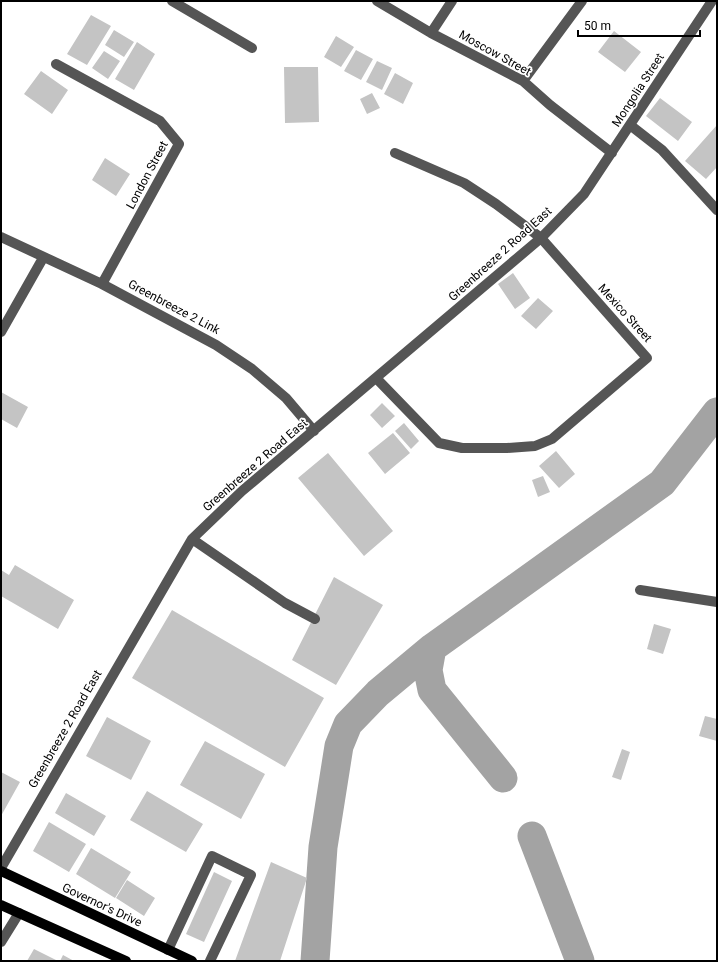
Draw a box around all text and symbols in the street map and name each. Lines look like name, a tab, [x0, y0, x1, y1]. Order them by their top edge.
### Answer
scale bar	[578, 12, 700, 38]
text: 50 m	[584, 19, 611, 33]
street label: Moscow Street	[456, 27, 534, 79]
street label: Mongolia Street	[609, 51, 667, 129]
street label: London Street	[123, 139, 171, 211]
street label: Greenbreeze 2 Road East	[446, 204, 554, 304]
street label: Greenbreeze 2 Link	[126, 277, 223, 338]
street label: Mexico Street	[595, 281, 655, 345]
street label: Greenbreeze 2 Road East	[200, 416, 310, 514]
street label: Greenbreeze 2 Road East	[25, 668, 105, 790]
street label: Governor's Drive	[60, 880, 144, 930]

